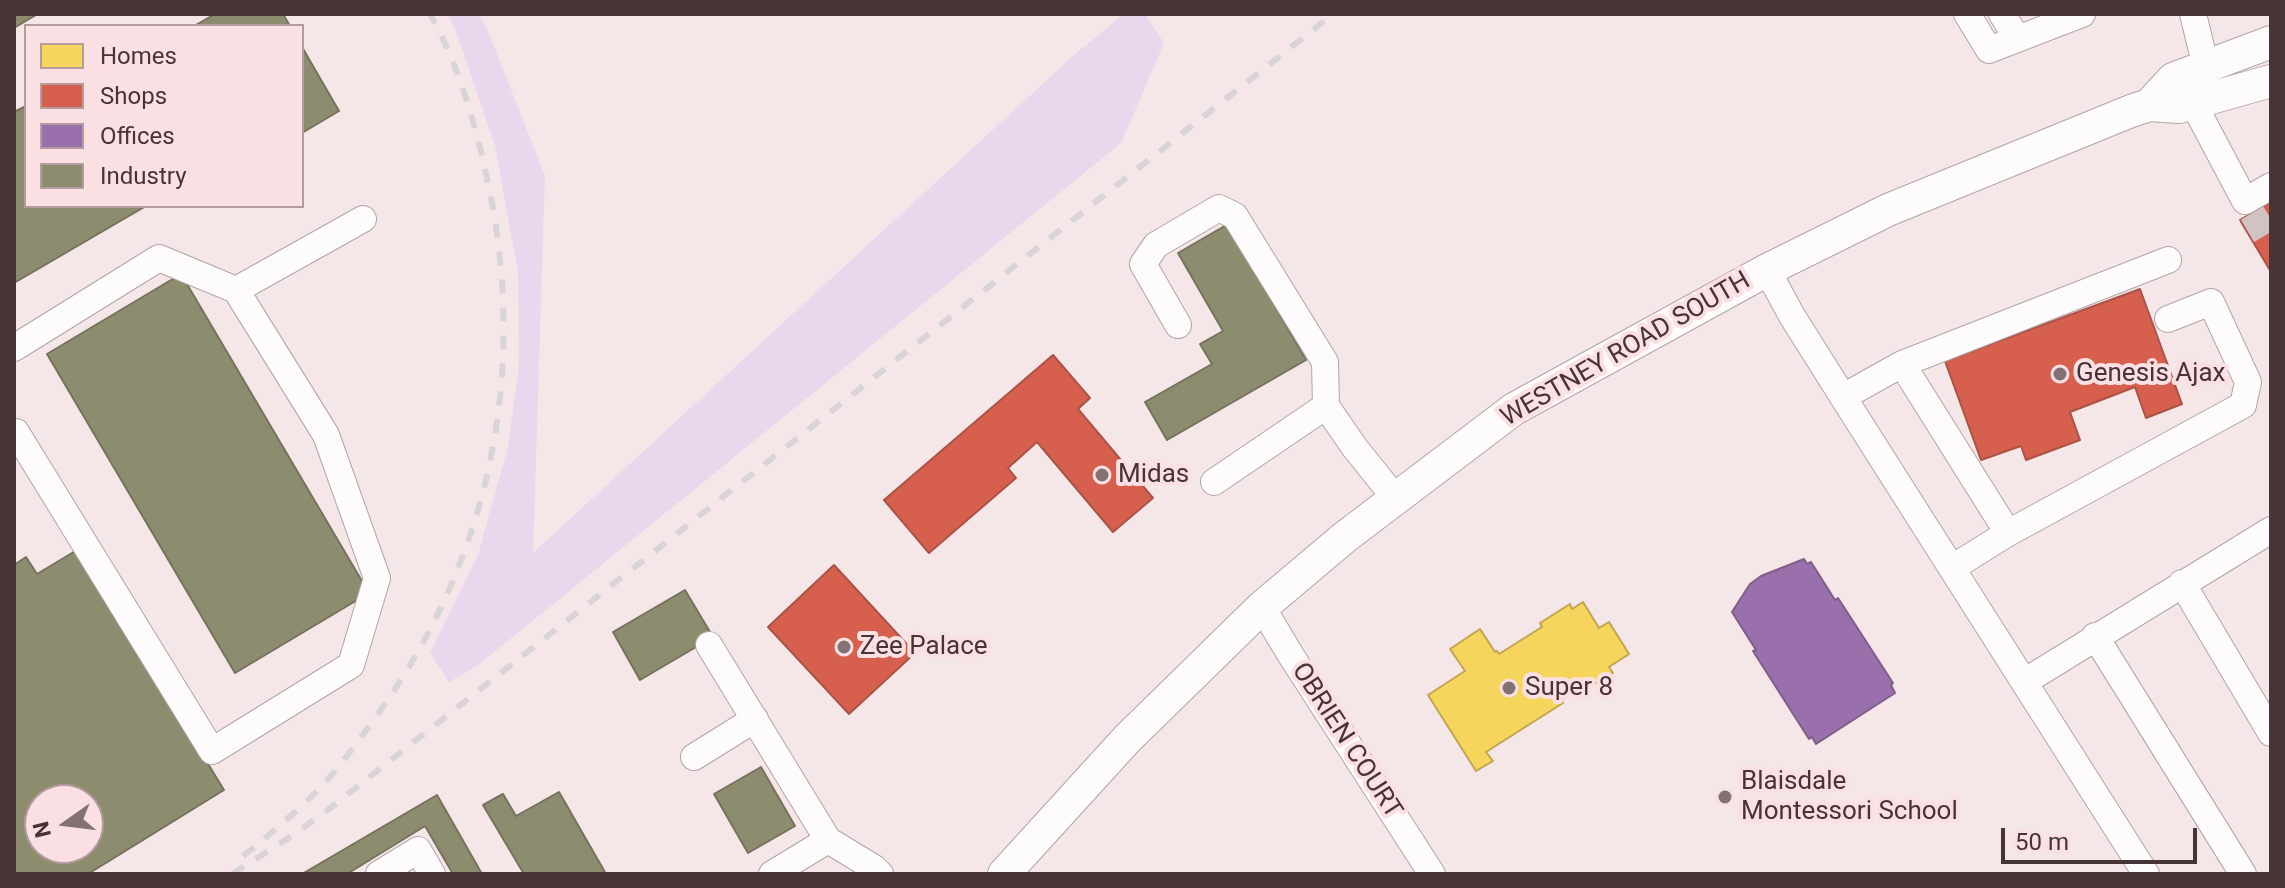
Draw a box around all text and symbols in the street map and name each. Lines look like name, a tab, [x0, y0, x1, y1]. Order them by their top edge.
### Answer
legend	[24, 24, 304, 208]
text: Homes	[100, 42, 177, 70]
text: Shops	[100, 82, 167, 110]
text: Offices	[100, 122, 175, 150]
text: Industry	[100, 162, 186, 190]
street label: WESTNEY ROAD SOUTH	[1496, 266, 1756, 434]
place label: Genesis Ajax	[2076, 358, 2225, 390]
marker: Genesis Ajax	[2051, 365, 2069, 383]
place label: Midas	[1118, 459, 1189, 491]
marker: Midas	[1093, 466, 1111, 484]
place label: Zee Palace	[860, 631, 988, 663]
marker: Zee Palace	[835, 638, 853, 656]
street label: OBRIEN COURT	[1284, 657, 1408, 825]
place label: Super 8	[1525, 672, 1613, 704]
marker: Super 8	[1500, 679, 1518, 697]
place label: Blaisdale Montessori School	[1741, 766, 1958, 828]
north arrow	[24, 784, 104, 864]
marker: Blaisdale Montessori School	[1716, 788, 1734, 806]
scale bar	[2005, 812, 2201, 862]
text: N	[28, 819, 56, 840]
text: 50 m	[2015, 828, 2069, 856]

